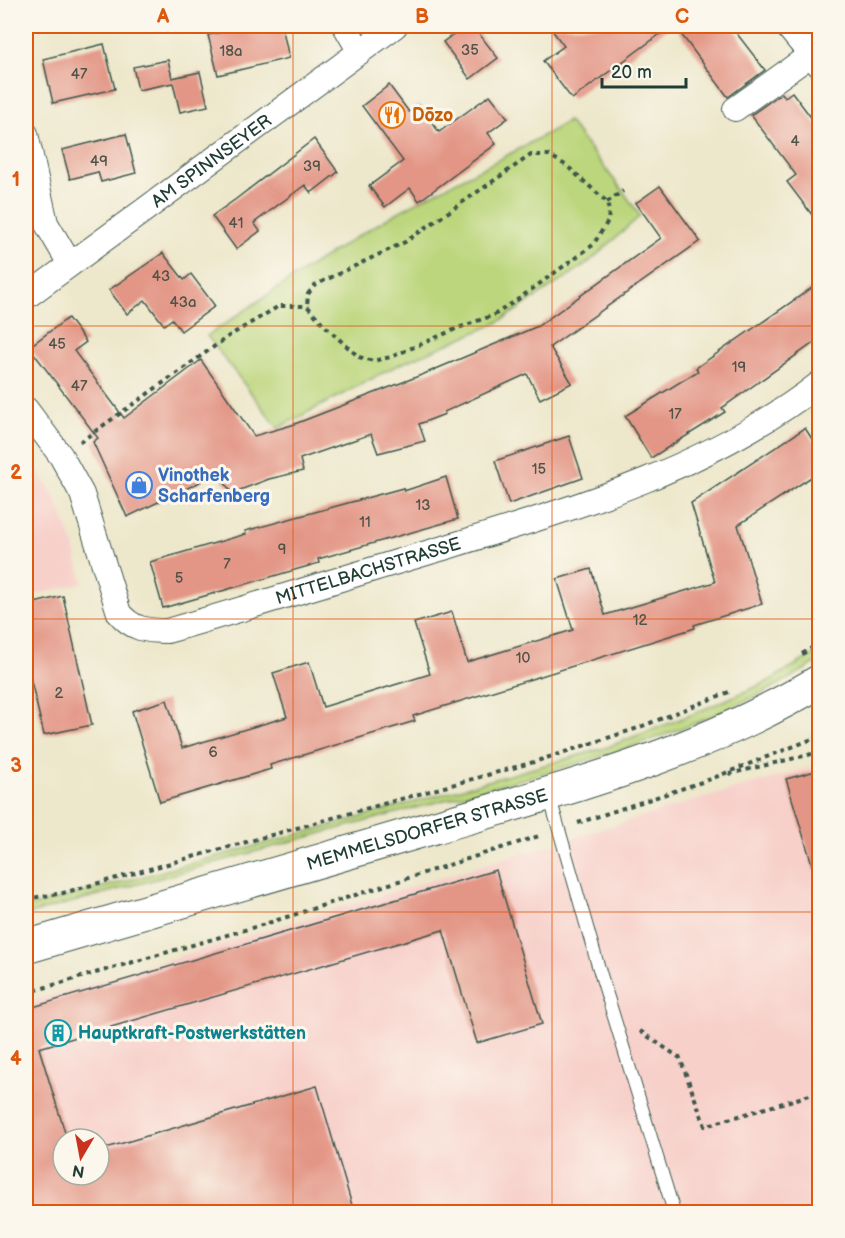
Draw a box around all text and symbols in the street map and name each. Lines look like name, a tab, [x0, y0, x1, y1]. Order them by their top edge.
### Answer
text: A	[156, 5, 170, 29]
text: B	[415, 5, 429, 29]
text: C	[675, 5, 689, 29]
house number: 35	[461, 41, 479, 60]
house number: 18a	[219, 42, 243, 61]
scale bar	[602, 51, 686, 89]
text: 20 m	[611, 62, 652, 83]
house number: 47	[71, 65, 88, 84]
restaurant icon: Dōzo	[377, 100, 407, 130]
place label: Dōzo	[412, 105, 453, 126]
street label: AM SPINNSEYER	[147, 110, 276, 212]
house number: 4	[790, 132, 800, 151]
house number: 49	[90, 152, 108, 171]
house number: 39	[303, 157, 321, 176]
text: 1	[12, 168, 20, 192]
house number: 41	[229, 214, 243, 233]
house number: 43	[152, 267, 170, 286]
house number: 43a	[170, 293, 196, 312]
house number: 45	[48, 335, 66, 354]
house number: 19	[732, 358, 746, 377]
house number: 47	[71, 377, 88, 396]
house number: 17	[668, 405, 682, 424]
house number: 15	[532, 460, 546, 479]
text: 2	[10, 461, 22, 485]
place label: Vinothek Scharfenberg	[158, 465, 270, 507]
shop icon: Vinothek Scharfenberg	[124, 470, 154, 500]
house number: 13	[415, 496, 431, 515]
house number: 11	[359, 513, 371, 532]
street label: MITTELBACHSTRASSE	[273, 533, 463, 609]
house number: 9	[278, 540, 286, 559]
house number: 7	[223, 555, 231, 574]
house number: 5	[175, 569, 183, 588]
house number: 12	[633, 611, 647, 630]
house number: 10	[516, 649, 530, 668]
house number: 2	[55, 684, 64, 703]
house number: 6	[208, 743, 218, 762]
text: 3	[10, 754, 22, 778]
street label: MEMMELSDORFER STRASSE	[304, 784, 550, 875]
building icon: Hauptkraft-Postwerkstätten	[43, 1018, 73, 1048]
place label: Hauptkraft-Postwerkstätten	[78, 1023, 306, 1044]
text: 4	[10, 1047, 22, 1071]
north arrow	[51, 1127, 111, 1187]
text: N	[71, 1160, 86, 1181]

